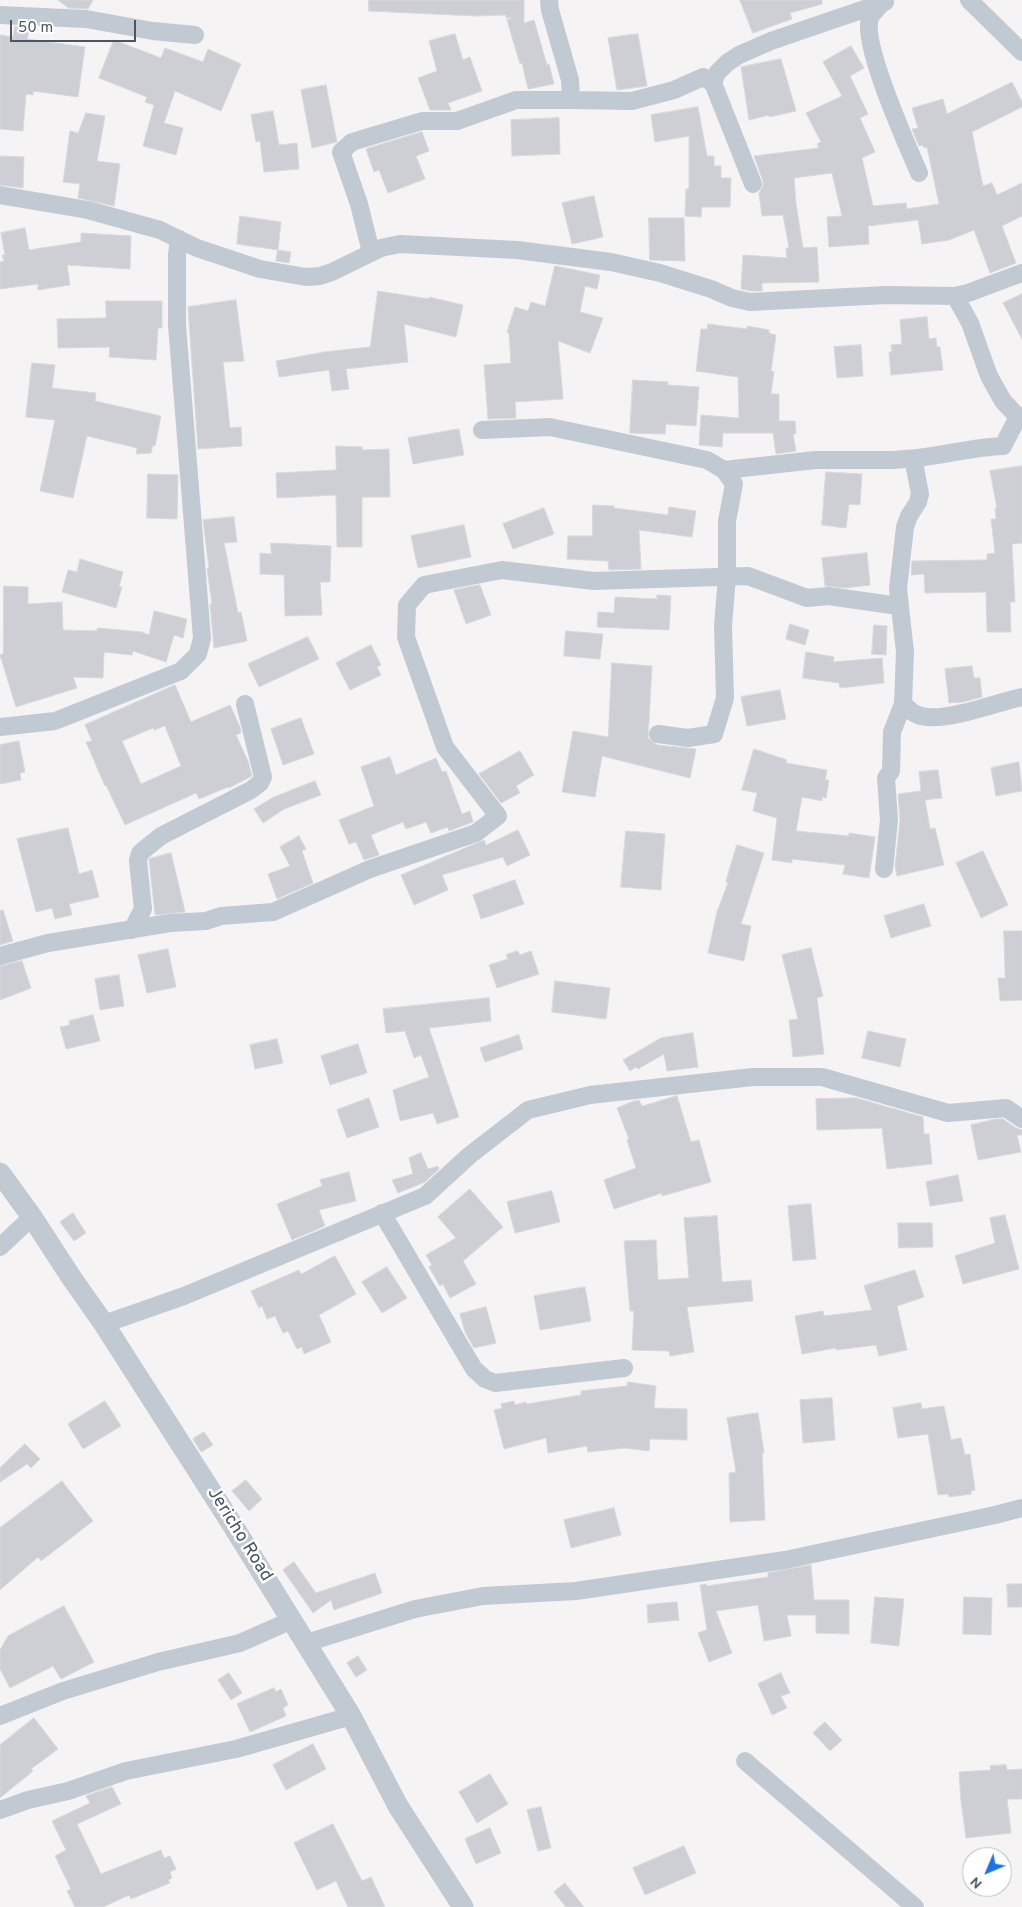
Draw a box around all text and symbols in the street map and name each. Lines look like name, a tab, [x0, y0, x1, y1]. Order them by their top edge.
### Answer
scale bar	[12, 10, 139, 42]
text: 50 m	[18, 19, 53, 38]
street label: Jericho Road	[202, 1484, 276, 1586]
north arrow	[962, 1847, 1012, 1897]
text: N	[967, 1873, 986, 1892]

